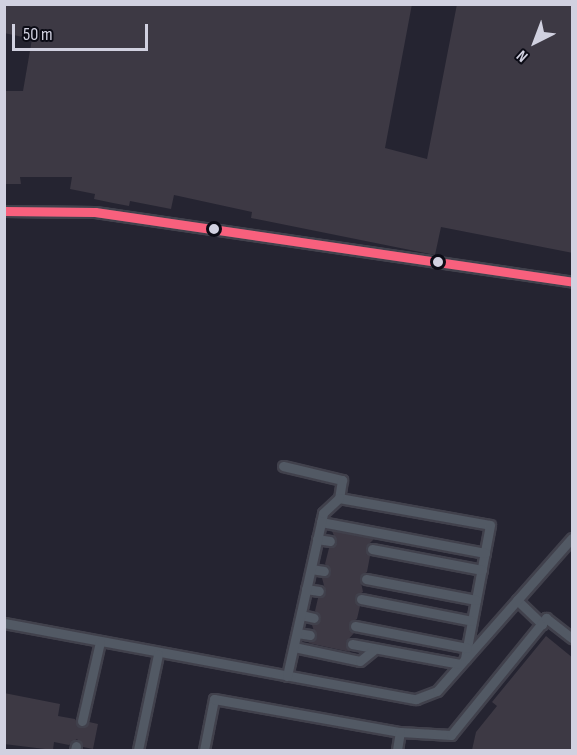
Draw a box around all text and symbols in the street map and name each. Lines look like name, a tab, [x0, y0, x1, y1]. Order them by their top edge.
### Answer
scale bar	[15, 12, 152, 50]
north arrow	[505, 12, 565, 72]
text: 50 m	[23, 24, 53, 45]
text: N	[513, 46, 532, 66]
unlabelled marker	[208, 223, 220, 235]
unlabelled marker	[432, 256, 444, 268]

